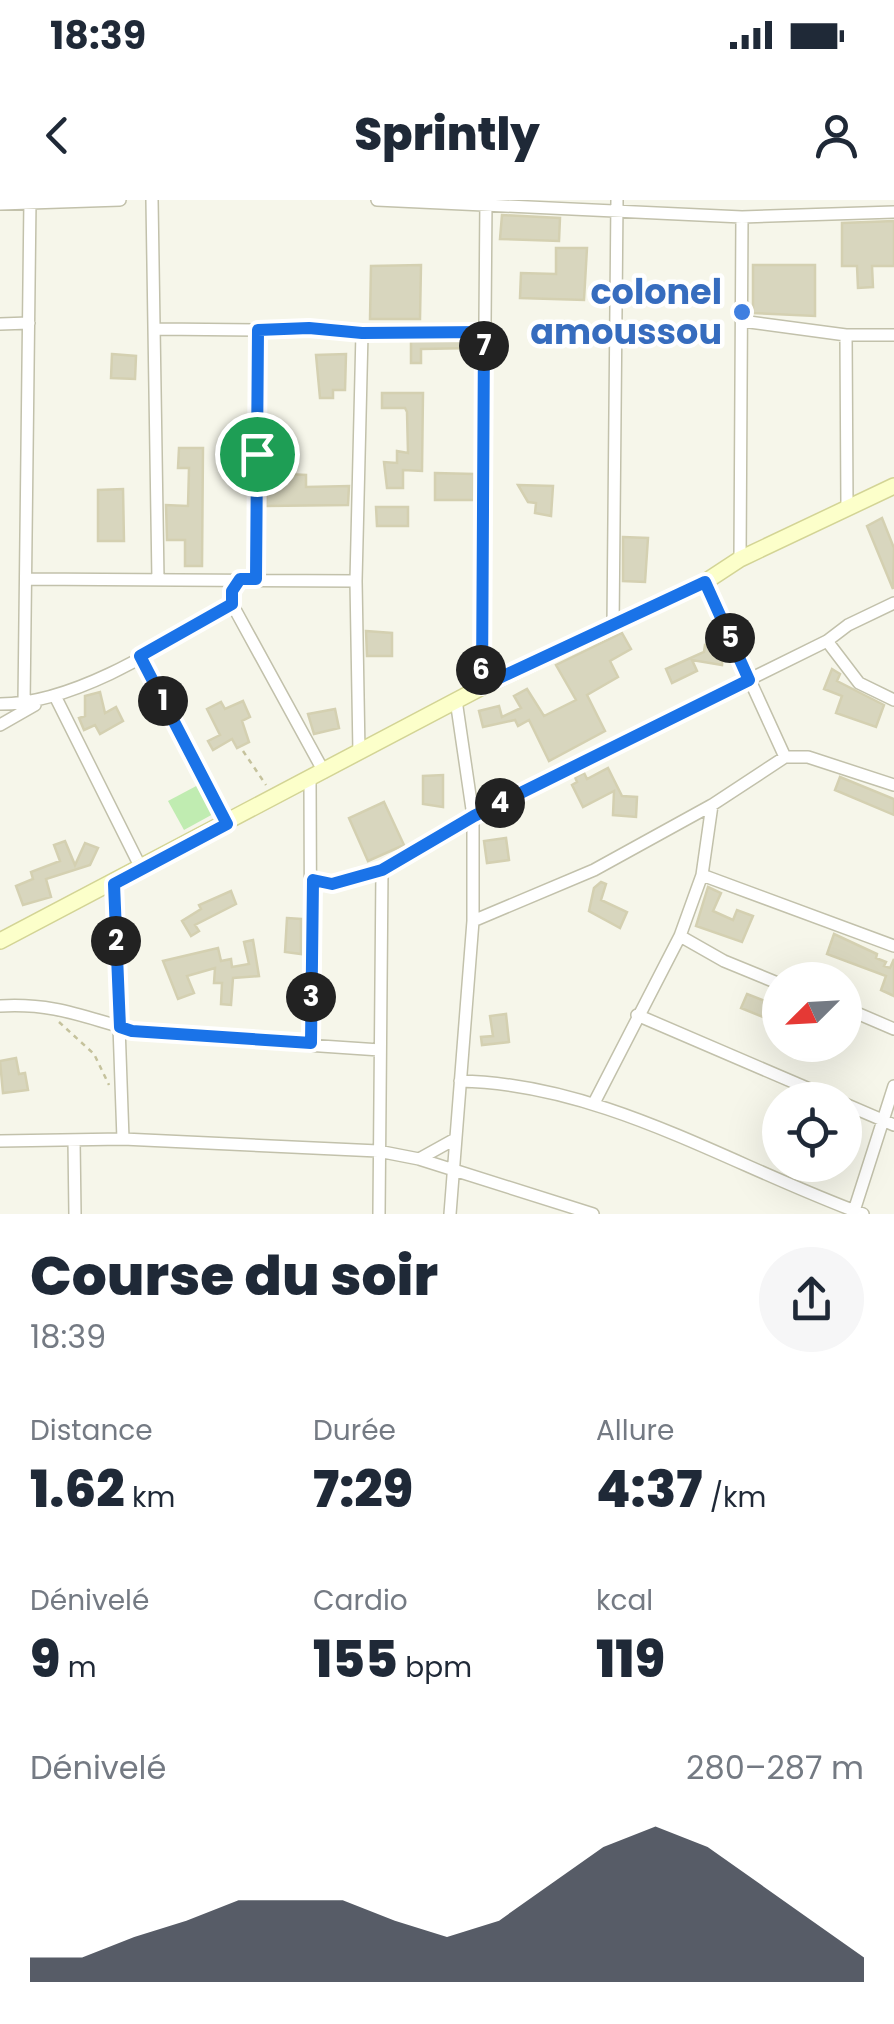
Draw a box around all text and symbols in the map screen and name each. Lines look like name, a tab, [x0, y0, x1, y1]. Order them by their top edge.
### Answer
text: 18:39	[50, 9, 146, 62]
text: Sprintly	[354, 103, 540, 166]
icon: back	[30, 108, 85, 163]
icon: person	[809, 108, 864, 163]
place label: colonel amoussou	[530, 267, 722, 356]
marker: colonel amoussou	[731, 301, 753, 323]
pin: 7	[459, 321, 509, 371]
text: 7	[477, 326, 491, 365]
pin	[215, 412, 300, 497]
icon: arrive	[230, 427, 285, 482]
pin: 5	[705, 613, 755, 663]
text: 5	[721, 618, 739, 657]
pin: 6	[456, 645, 506, 695]
text: 6	[472, 650, 490, 689]
pin: 1	[138, 676, 188, 726]
text: 1	[158, 681, 168, 720]
pin: 4	[475, 778, 525, 828]
text: 4	[491, 783, 509, 822]
pin: 2	[91, 916, 141, 966]
text: 2	[108, 921, 124, 960]
north arrow	[762, 962, 862, 1062]
map controls	[762, 962, 862, 1182]
pin: 3	[286, 972, 336, 1022]
text: 3	[303, 977, 319, 1016]
button: locate	[762, 1082, 862, 1182]
text: Course du soir	[30, 1237, 438, 1314]
button: share	[759, 1247, 864, 1352]
text: 18:39	[30, 1314, 106, 1359]
text: Distance	[30, 1411, 153, 1450]
text: Durée	[313, 1411, 396, 1450]
text: Allure	[596, 1411, 674, 1450]
text: 1.62	[30, 1454, 125, 1525]
text: 7:29	[313, 1454, 413, 1525]
text: 4:37	[596, 1454, 702, 1525]
text: km	[125, 1478, 175, 1517]
text: /km	[702, 1478, 766, 1517]
text: Dénivelé	[30, 1581, 149, 1620]
text: Cardio	[313, 1581, 408, 1620]
text: kcal	[596, 1581, 653, 1620]
text: 9	[30, 1624, 60, 1695]
text: 155	[313, 1624, 398, 1695]
text: 119	[596, 1624, 665, 1695]
text: m	[60, 1648, 97, 1687]
text: bpm	[398, 1648, 472, 1687]
text: Dénivelé	[30, 1745, 166, 1790]
text: 280–287 m	[686, 1745, 864, 1790]

